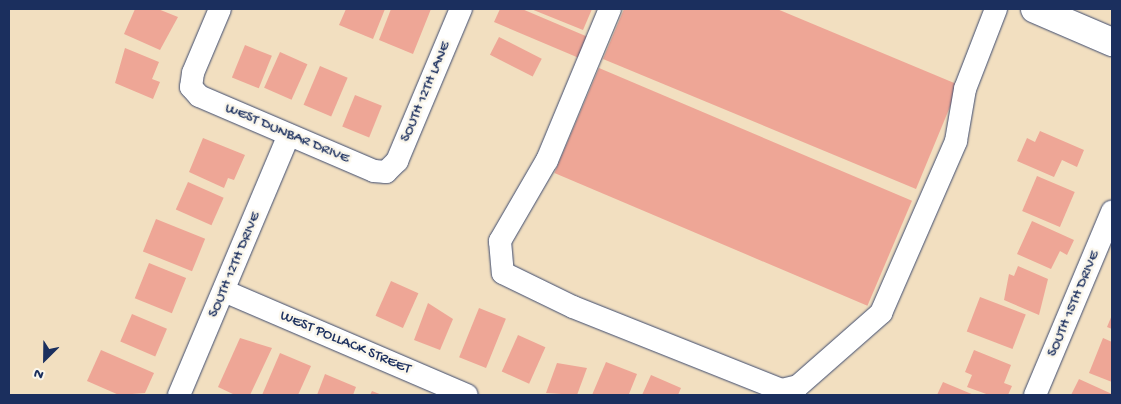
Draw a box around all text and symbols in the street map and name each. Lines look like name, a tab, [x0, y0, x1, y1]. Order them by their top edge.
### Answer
street label: SOUTH 12TH LANE	[397, 39, 455, 145]
street label: WEST DUNBAR DRIVE	[222, 100, 352, 168]
street label: SOUTH 12TH DRIVE	[205, 210, 265, 320]
street label: SOUTH 15TH DRIVE	[1044, 248, 1104, 360]
street label: WEST POLLACK STREET	[277, 307, 413, 379]
north arrow	[20, 334, 70, 384]
text: N	[31, 364, 46, 383]

